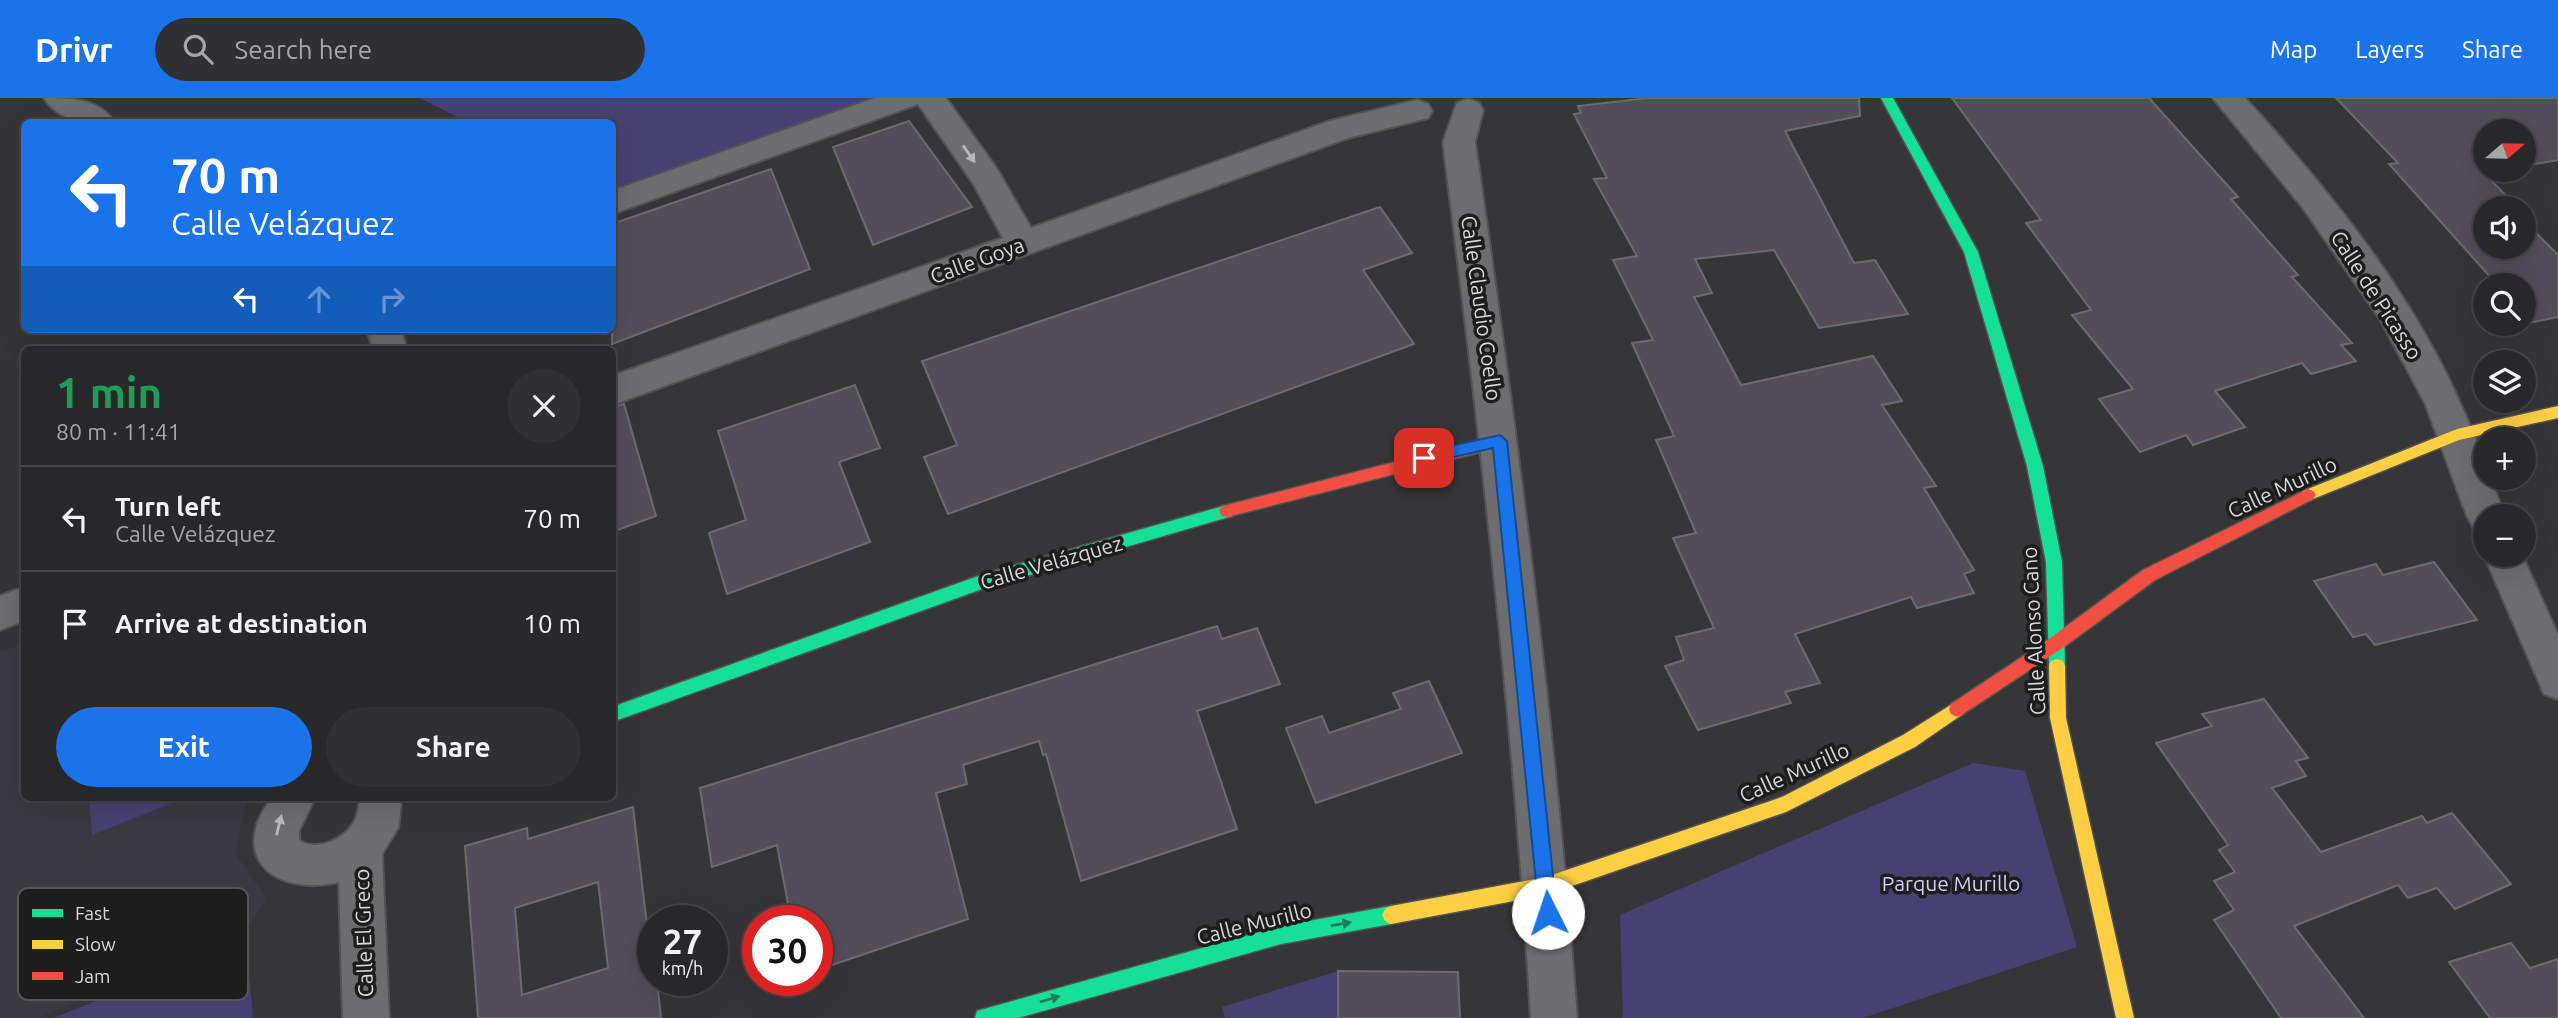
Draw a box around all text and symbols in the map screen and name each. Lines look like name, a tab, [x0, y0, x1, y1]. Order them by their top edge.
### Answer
search box	[155, 18, 645, 81]
icon: search	[179, 30, 217, 68]
text: Drivr	[35, 31, 113, 68]
text: Search here	[235, 35, 372, 64]
text: Map	[2270, 36, 2317, 63]
text: Layers	[2355, 36, 2424, 63]
text: Share	[2462, 36, 2523, 63]
north arrow	[2473, 119, 2536, 182]
map controls	[2473, 119, 2536, 567]
one-way arrow	[962, 145, 976, 163]
icon: left	[56, 147, 147, 238]
text: 70 m	[171, 147, 280, 202]
button: sound	[2473, 196, 2536, 259]
text: Calle Velázquez	[171, 205, 394, 241]
street label: Calle Claudio Coello	[1457, 214, 1507, 402]
street label: Calle de Picasso	[2327, 226, 2427, 364]
street label: Calle Goya	[927, 232, 1027, 288]
button: search	[2473, 273, 2536, 336]
icon: left	[227, 280, 265, 318]
icon: ahead	[300, 280, 338, 318]
icon: right	[373, 280, 411, 318]
button: layers	[2473, 350, 2536, 413]
text: 1 min	[56, 369, 162, 416]
button: close	[507, 369, 581, 443]
text: 80 m · 11:41	[56, 419, 181, 444]
button: +	[2473, 427, 2536, 490]
pin	[1394, 428, 1454, 488]
icon: arrive	[1405, 439, 1443, 477]
street label: Calle Murillo	[2224, 451, 2340, 523]
text: Turn left	[115, 492, 221, 521]
icon: left	[56, 500, 94, 538]
text: 70 m	[523, 504, 581, 533]
button: −	[2473, 504, 2536, 567]
text: Calle Velázquez	[115, 521, 276, 546]
street label: Calle Velázquez	[977, 530, 1125, 594]
street label: Calle Alonso Cano	[2017, 546, 2049, 716]
icon: arrive	[56, 605, 94, 643]
text: Arrive at destination	[115, 609, 368, 638]
text: 10 m	[523, 609, 581, 638]
button: Exit	[56, 707, 312, 787]
button: Share	[326, 707, 581, 787]
street label: Calle Murillo	[1735, 737, 1853, 807]
one-way arrow	[274, 814, 285, 836]
street label: Calle El Greco	[349, 868, 377, 998]
park label: Parque Murillo	[1882, 871, 2020, 895]
position arrow	[1511, 876, 1585, 950]
legend	[18, 888, 248, 1000]
street label: Calle Murillo	[1194, 897, 1314, 949]
text: Fast	[75, 902, 110, 924]
speed limit sign: 30	[742, 905, 833, 996]
one-way arrow	[1330, 918, 1352, 929]
text: 27	[663, 921, 702, 961]
text: Slow	[75, 933, 116, 955]
text: km/h	[662, 958, 703, 978]
text: Jam	[75, 965, 111, 987]
one-way arrow	[1039, 993, 1061, 1004]

